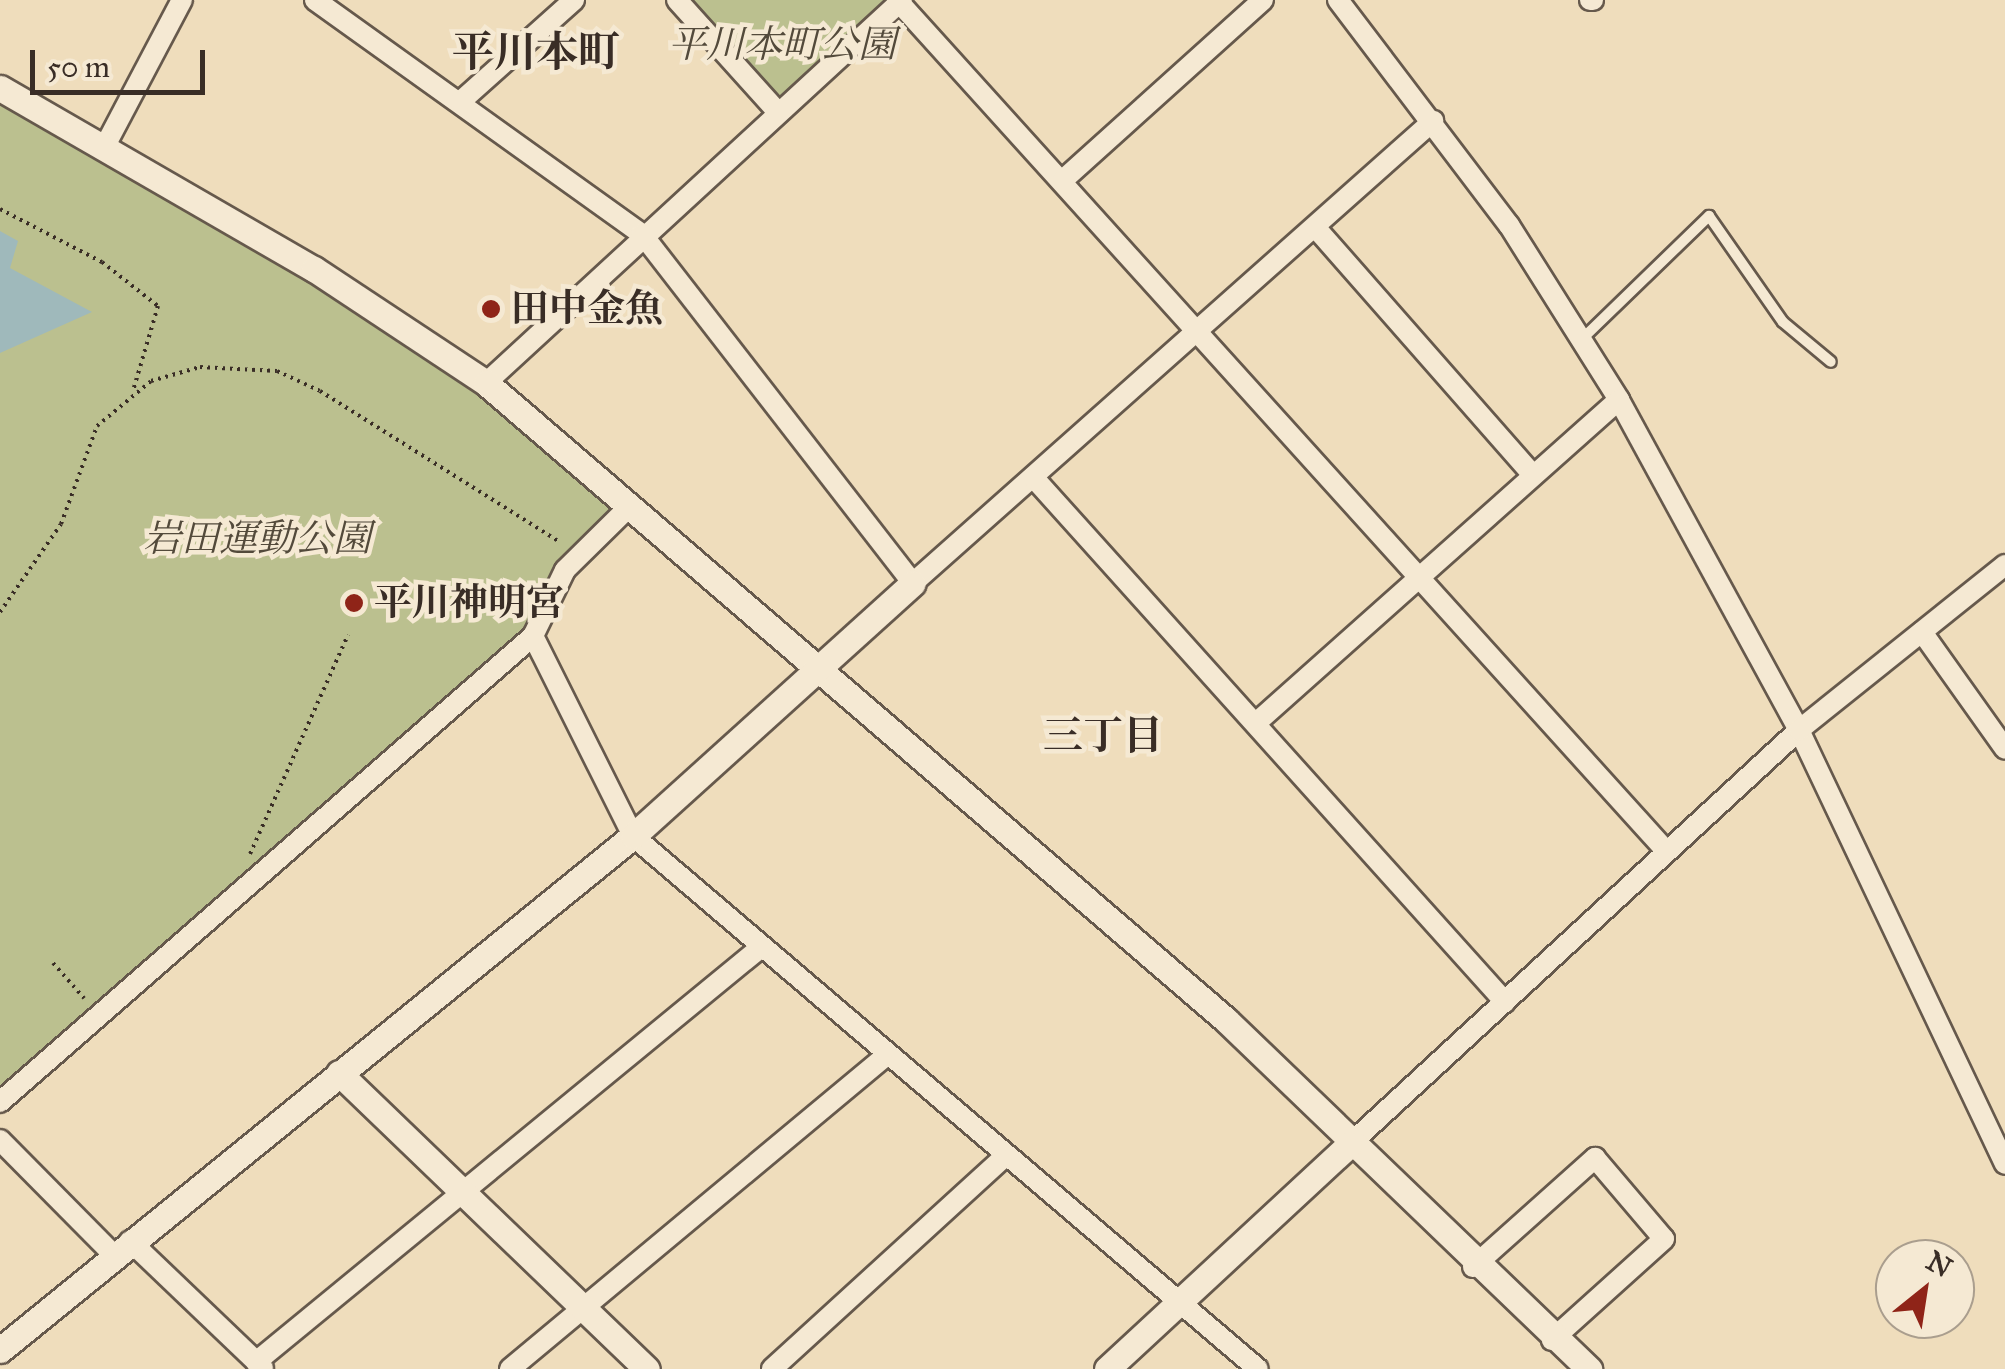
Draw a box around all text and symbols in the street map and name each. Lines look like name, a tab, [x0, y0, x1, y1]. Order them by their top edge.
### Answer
park label: 平川本町公園	[668, 22, 896, 68]
district label: 平川本町	[452, 27, 620, 77]
scale bar	[35, 30, 210, 92]
text: 50 m	[47, 49, 110, 85]
place label: 田中金魚	[511, 286, 663, 332]
marker: 田中金魚	[480, 298, 502, 320]
park label: 岩田運動公園	[143, 516, 371, 562]
place label: 平川神明宮	[374, 580, 564, 626]
marker: 平川神明宮	[343, 592, 365, 614]
district label: 三丁目	[1043, 712, 1163, 760]
north arrow	[1875, 1239, 1975, 1339]
text: N	[1920, 1243, 1958, 1285]

